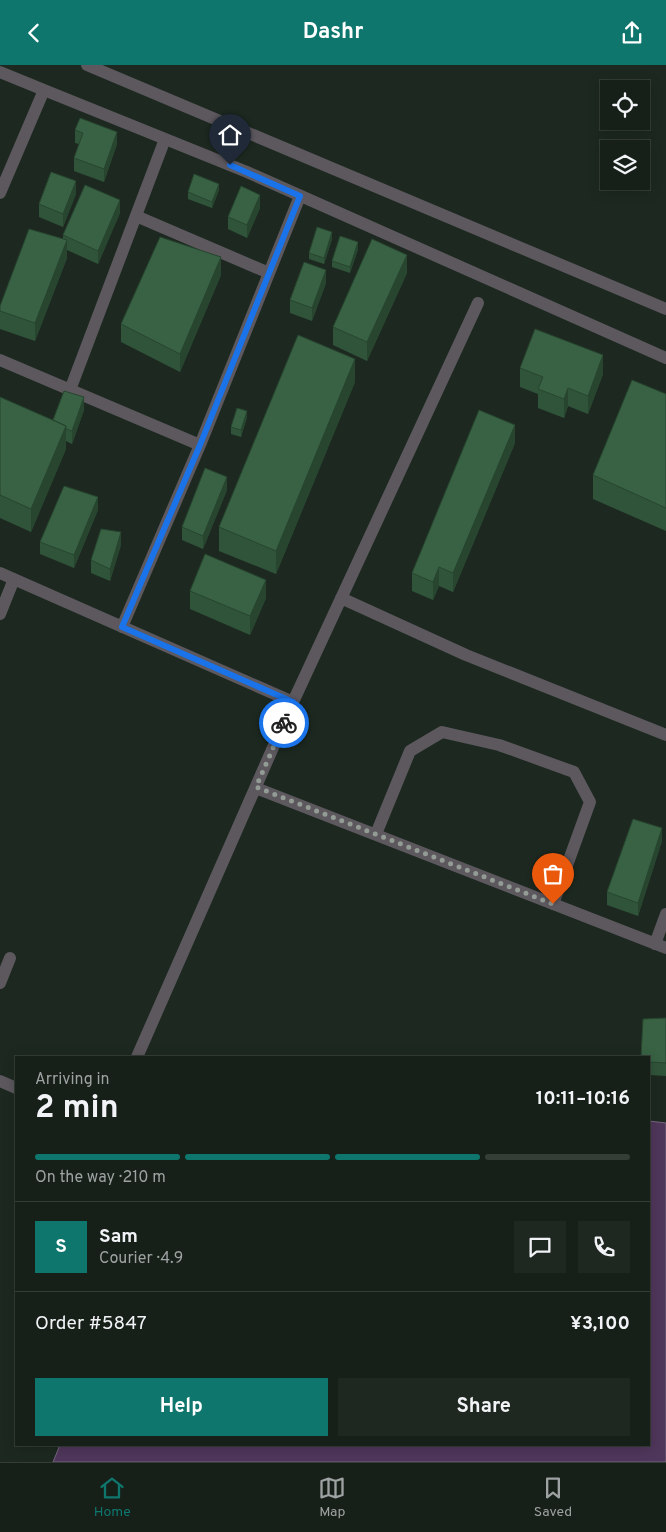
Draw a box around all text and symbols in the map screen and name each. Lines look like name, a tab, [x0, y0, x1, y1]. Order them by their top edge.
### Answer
icon: back	[20, 19, 48, 47]
text: Dashr	[303, 19, 363, 46]
icon: share	[618, 19, 646, 47]
map controls	[600, 80, 650, 190]
button: locate	[600, 80, 650, 130]
pin	[209, 114, 251, 165]
icon: home	[216, 121, 244, 149]
button: layers	[600, 140, 650, 190]
courier	[259, 698, 309, 748]
icon: bike	[270, 709, 298, 737]
pin	[532, 853, 574, 904]
icon: bag	[539, 860, 567, 888]
text: Arriving in	[35, 1070, 110, 1090]
text: 10:11–10:16	[536, 1087, 630, 1111]
text: 2 min	[35, 1089, 119, 1129]
text: On the way · 210 m	[35, 1168, 166, 1188]
button: chat	[514, 1221, 566, 1273]
button: phone	[578, 1221, 630, 1273]
text: Sam	[99, 1225, 138, 1249]
text: S	[55, 1235, 67, 1259]
text: Courier · 4.9	[99, 1249, 183, 1269]
text: Order #5847	[35, 1312, 147, 1336]
text: ¥3,100	[570, 1312, 630, 1336]
button: Help	[35, 1378, 328, 1436]
button: Share	[338, 1378, 630, 1436]
tab: Home	[94, 1474, 131, 1521]
tab: Map	[318, 1474, 346, 1521]
tab: Saved	[534, 1474, 572, 1521]

